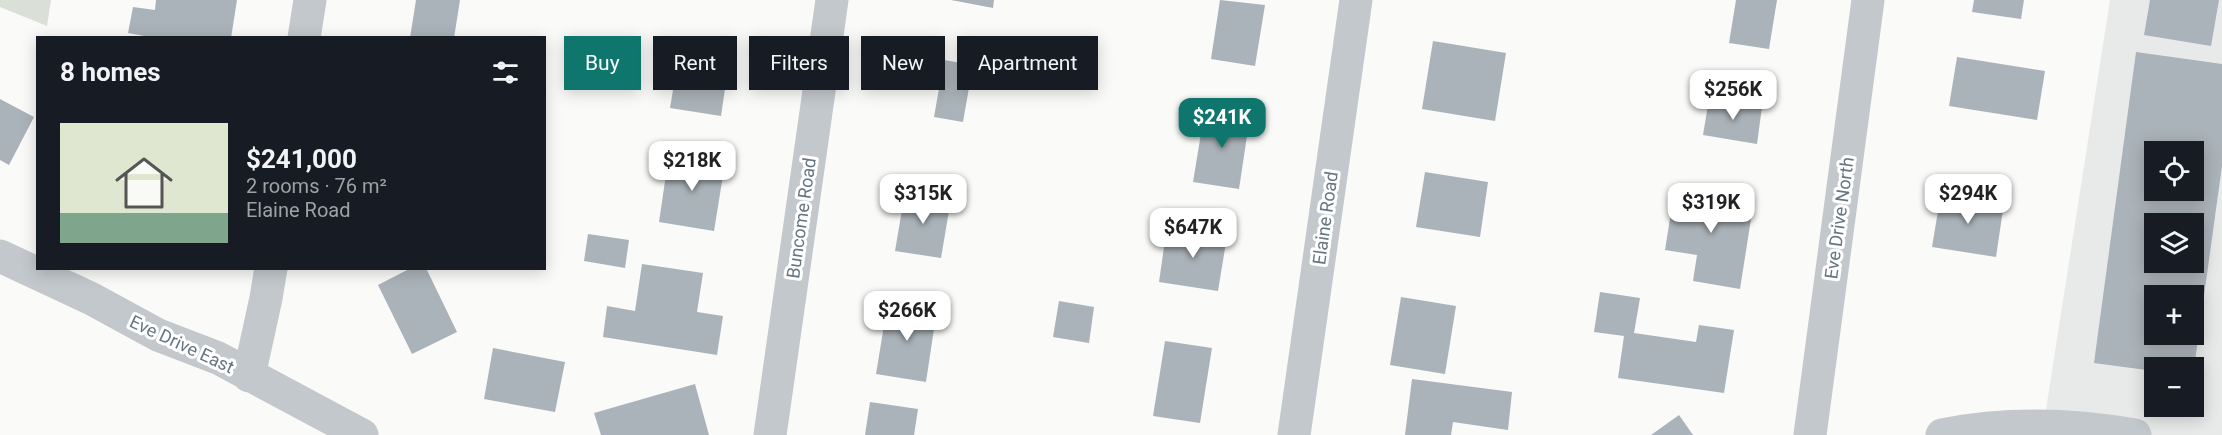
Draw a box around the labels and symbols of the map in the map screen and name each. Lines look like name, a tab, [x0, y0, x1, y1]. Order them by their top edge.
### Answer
pin: $256K	[1691, 70, 1775, 121]
pin: $241K	[1180, 98, 1264, 149]
pin: $218K	[650, 141, 734, 192]
street label: Buncome Road	[782, 156, 820, 280]
street label: Eve Drive North	[1820, 156, 1858, 280]
street label: Elaine Road	[1308, 170, 1342, 266]
pin: $315K	[881, 174, 965, 225]
pin: $294K	[1926, 174, 2010, 225]
pin: $319K	[1669, 183, 1753, 234]
pin: $647K	[1151, 208, 1235, 259]
pin: $266K	[865, 291, 949, 342]
street label: Eve Drive East	[126, 311, 238, 377]

